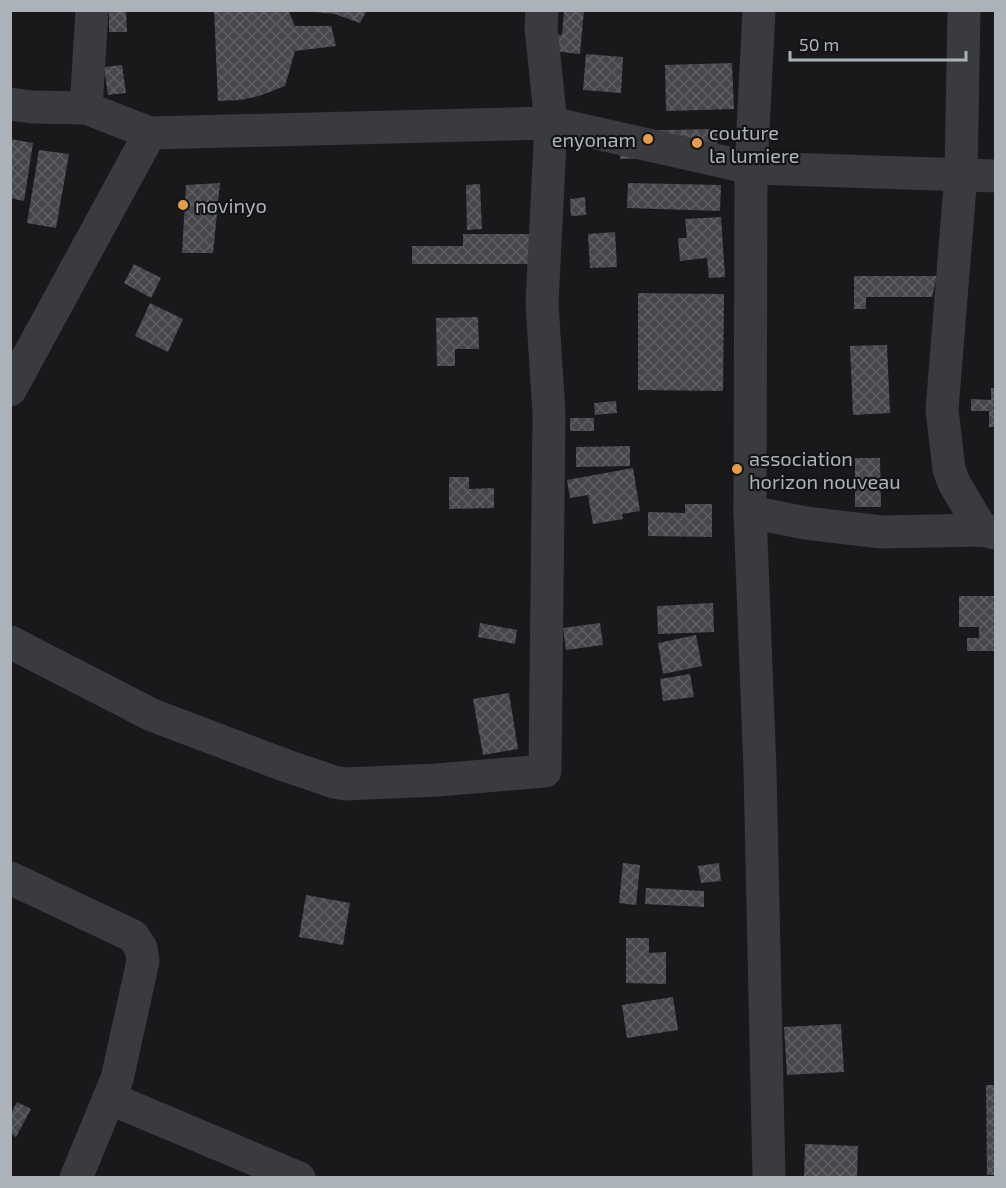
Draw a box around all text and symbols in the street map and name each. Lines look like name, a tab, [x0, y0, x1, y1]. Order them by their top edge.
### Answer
scale bar	[790, 24, 966, 62]
text: 50 m	[799, 33, 839, 55]
place label: couture la lumiere	[709, 120, 799, 167]
place label: enyonam	[552, 127, 636, 151]
marker: enyonam	[641, 132, 655, 146]
marker: couture la lumiere	[690, 136, 704, 150]
place label: novinyo	[195, 193, 267, 217]
marker: novinyo	[176, 198, 190, 212]
place label: association horizon nouveau	[749, 446, 901, 493]
marker: association horizon nouveau	[730, 462, 744, 476]

